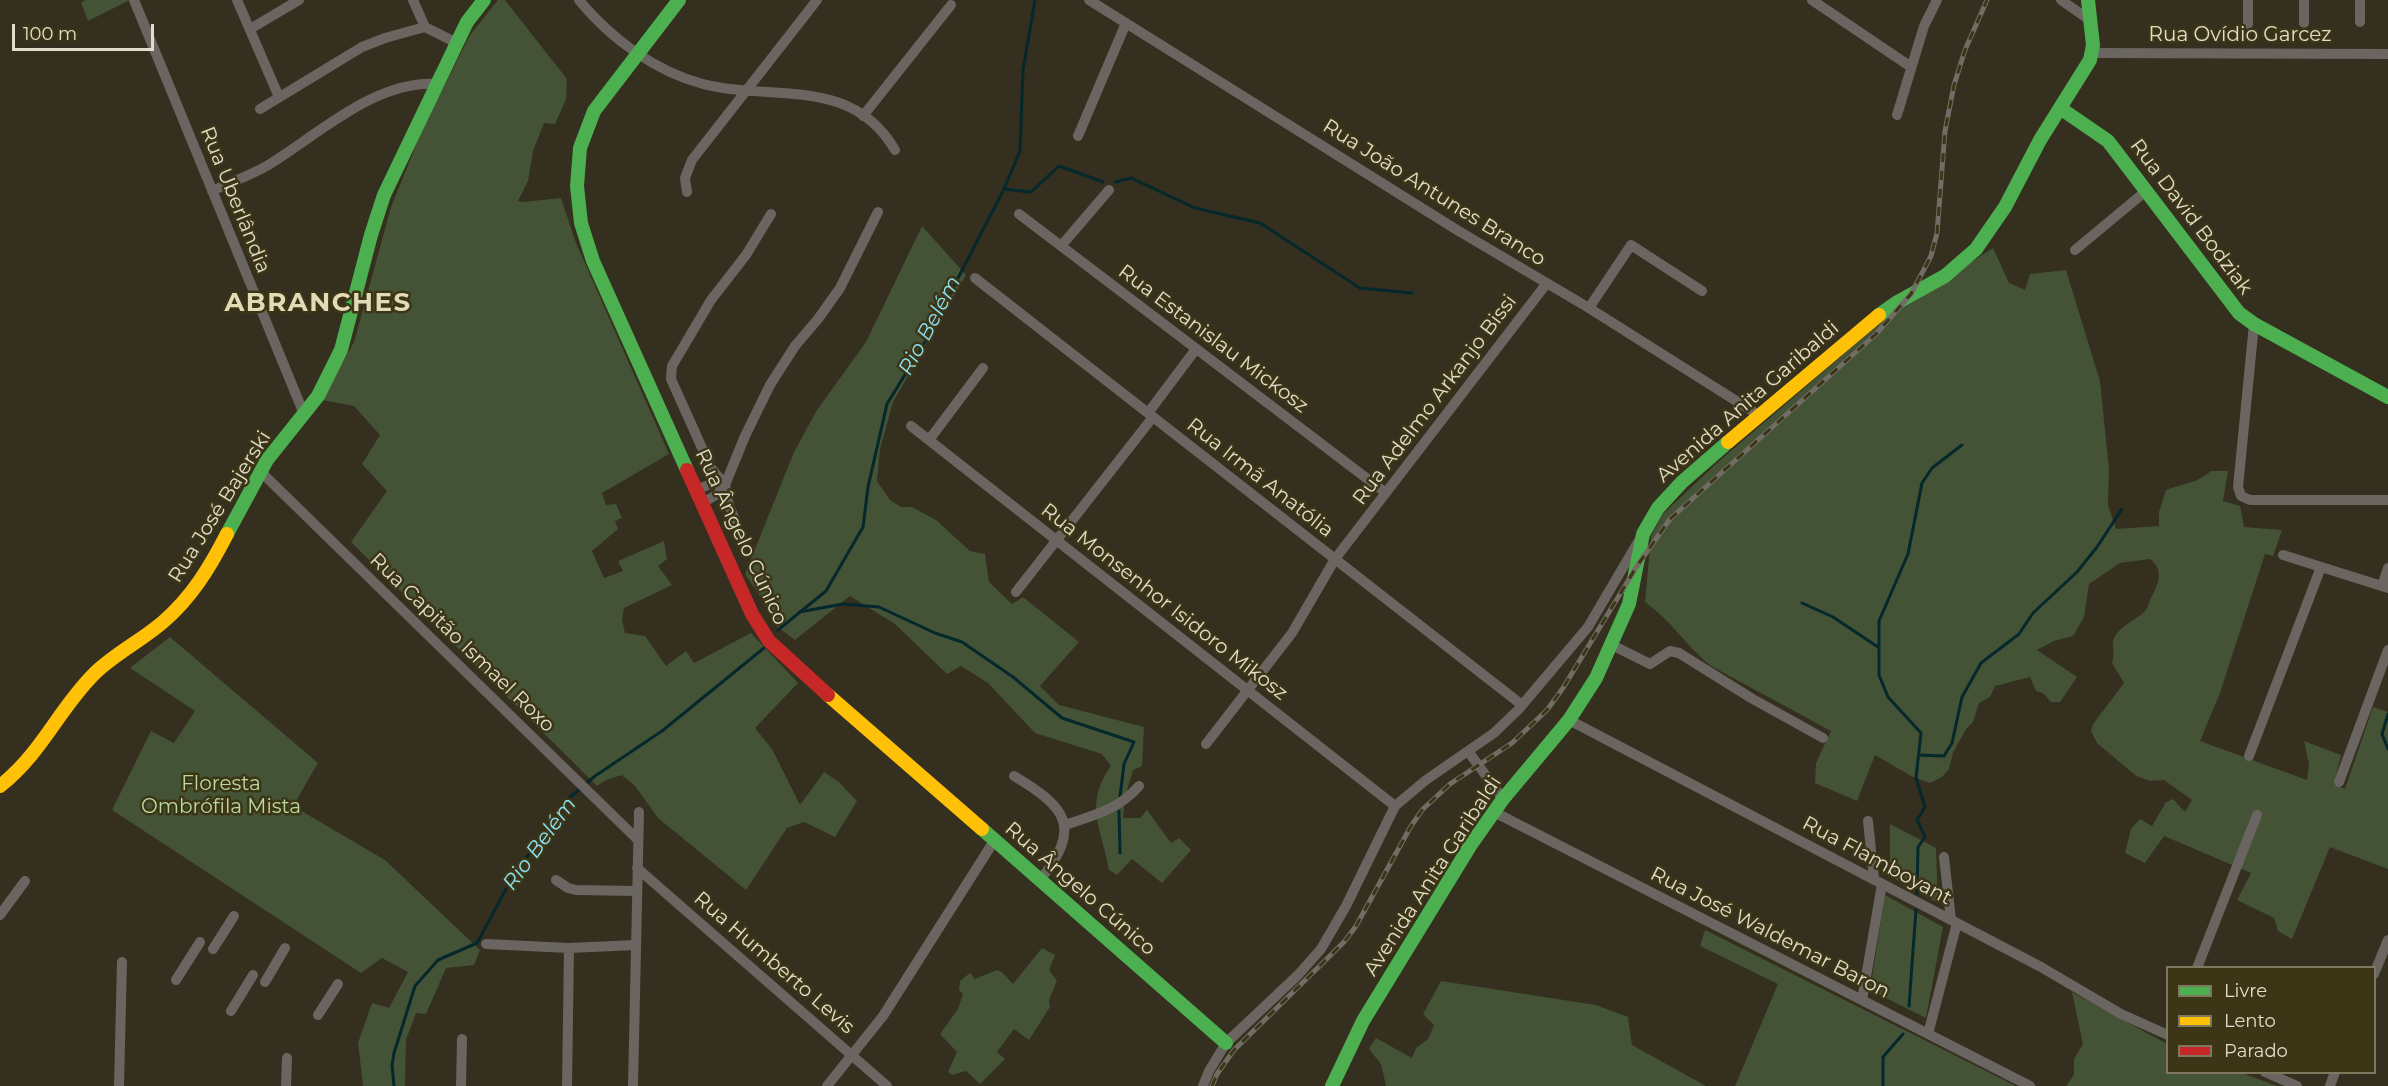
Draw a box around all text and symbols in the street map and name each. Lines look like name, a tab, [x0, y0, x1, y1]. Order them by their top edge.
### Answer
scale bar	[15, 12, 158, 50]
text: 100 m	[23, 23, 77, 45]
street label: Rua Ovídio Garcez	[2149, 23, 2331, 47]
street label: Rua João Antunes Branco	[1318, 114, 1550, 272]
street label: Rua Uberlândia	[195, 123, 275, 277]
street label: Rua David Bodziak	[2125, 134, 2257, 300]
street label: Rua Estanislau Mickosz	[1113, 260, 1313, 418]
water label: Rio Belém	[893, 272, 967, 380]
district label: ABRANCHES	[224, 287, 412, 319]
street label: Rua Adelmo Arkanjo Bissi	[1348, 290, 1522, 510]
street label: Avenida Anita Garibaldi	[1652, 316, 1844, 488]
street label: Rua Irmã Anatólia	[1182, 413, 1338, 543]
street label: Rua José Bajerski	[164, 427, 276, 587]
street label: Rua Ângelo Cúnico	[690, 445, 792, 629]
street label: Rua Monsenhor Isidoro Mikosz	[1036, 498, 1292, 706]
street label: Rua Capitão Ismael Roxo	[365, 548, 559, 738]
street label: Avenida Anita Garibaldi	[1359, 771, 1507, 981]
park label: Floresta Ombrófila Mista	[141, 772, 301, 819]
water label: Rio Belém	[498, 793, 582, 895]
street label: Rua Flamboyant	[1798, 812, 1956, 910]
street label: Rua Ângelo Cúnico	[1000, 817, 1160, 961]
street label: Rua José Waldemar Baron	[1646, 862, 1894, 1004]
street label: Rua Humberto Levis	[689, 887, 859, 1039]
legend	[2166, 966, 2376, 1074]
text: Livre	[2224, 980, 2267, 1002]
text: Lento	[2224, 1010, 2276, 1032]
text: Parado	[2224, 1040, 2288, 1062]

